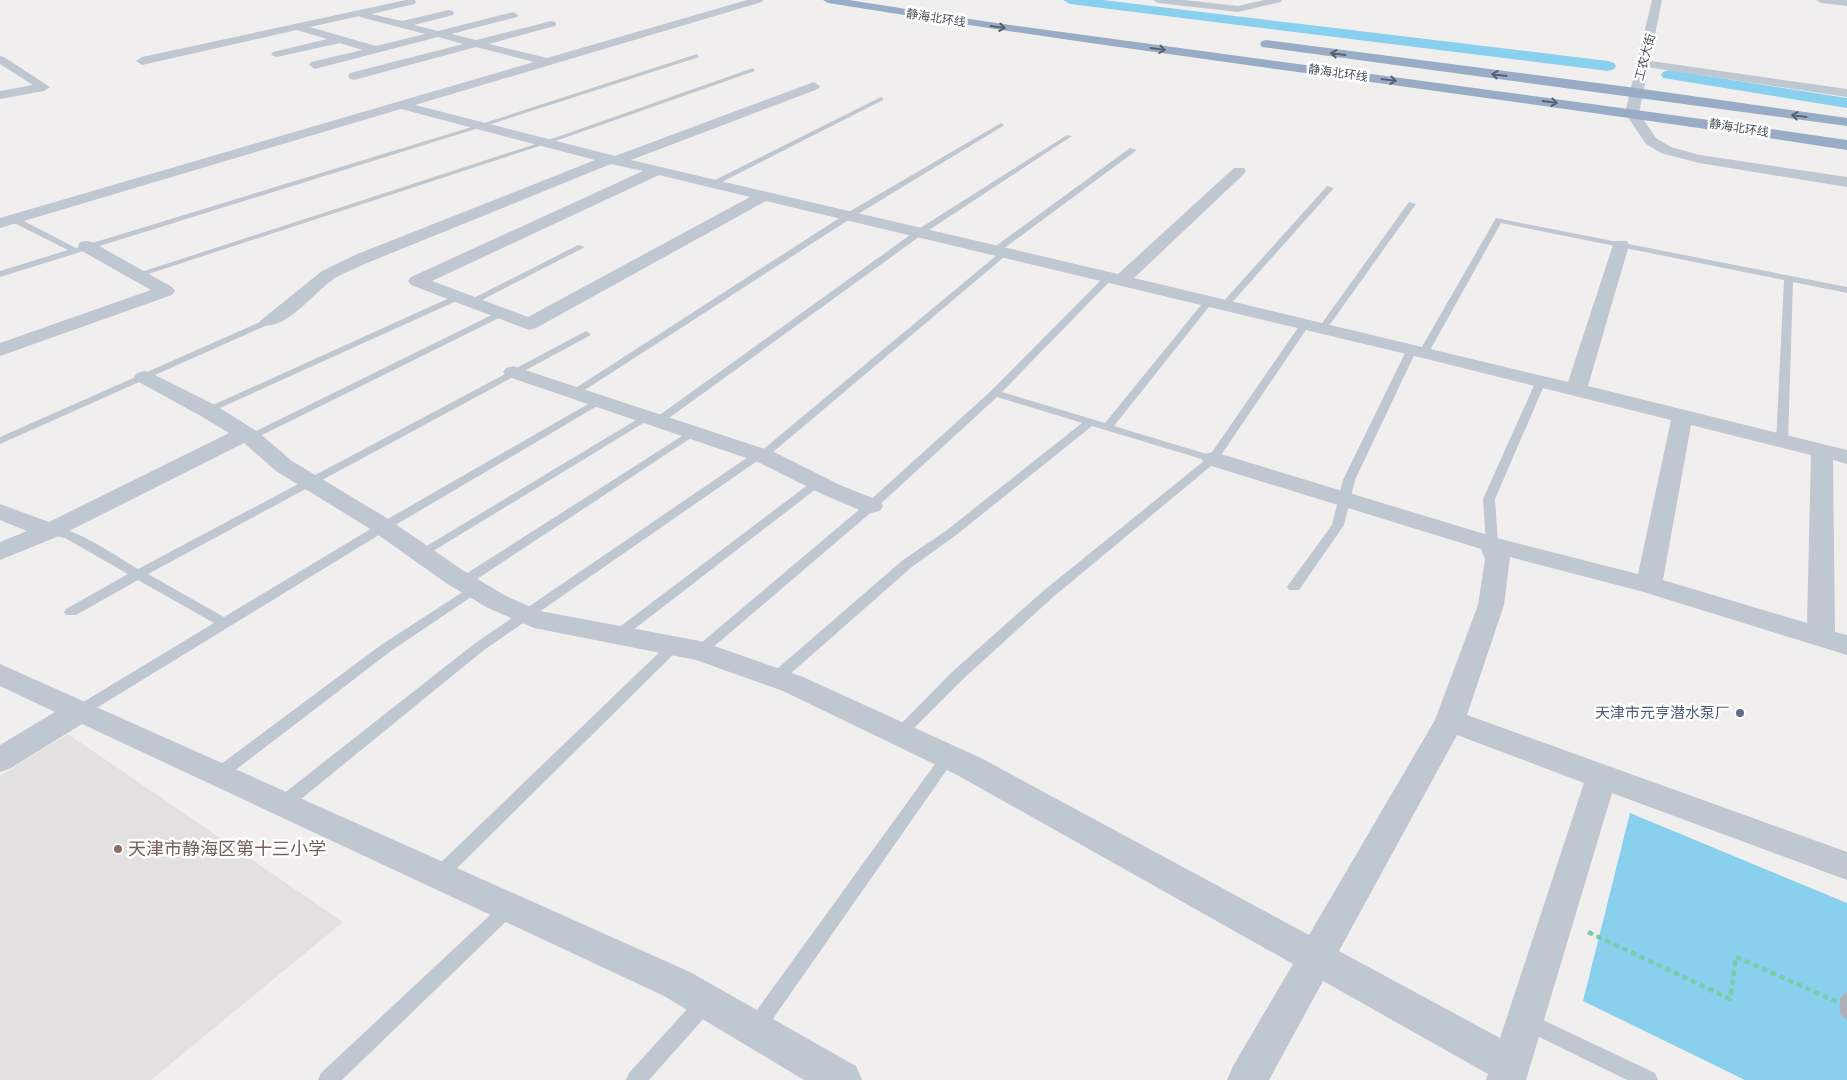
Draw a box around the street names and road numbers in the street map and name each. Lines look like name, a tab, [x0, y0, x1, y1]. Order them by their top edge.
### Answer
street label: 静海北环线	[905, 5, 967, 30]
street label: 工农大街	[1631, 32, 1658, 82]
street label: 静海北环线	[1307, 61, 1369, 84]
street label: 静海北环线	[1708, 115, 1770, 140]

